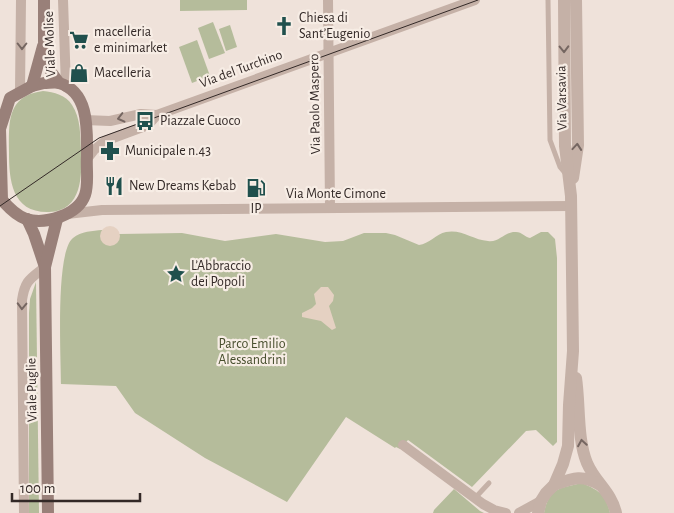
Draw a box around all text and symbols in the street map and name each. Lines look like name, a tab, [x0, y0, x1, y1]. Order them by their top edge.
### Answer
street label: Viale Molise	[42, 11, 58, 77]
place label: Chiesa di Sant’Eugenio	[299, 11, 370, 41]
church icon: Chiesa di Sant’Eugenio	[273, 15, 295, 37]
place label: macelleria e minimarket	[94, 25, 168, 55]
supermarket icon: macelleria e minimarket	[68, 29, 90, 51]
one-way arrow	[17, 42, 27, 50]
one-way arrow	[559, 45, 569, 53]
street label: Via del Turchino	[198, 47, 284, 90]
street label: Via Paolo Maspero	[307, 54, 323, 154]
shop icon: Macelleria	[68, 62, 90, 84]
street label: Via Varsavia	[554, 65, 570, 131]
place label: Macelleria	[94, 66, 151, 80]
bus stop icon: Piazzale Cuoco	[134, 110, 156, 132]
one-way arrow	[117, 112, 126, 123]
place label: Piazzale Cuoco	[160, 114, 241, 128]
pharmacy icon: Municipale n.43	[99, 140, 121, 162]
one-way arrow	[571, 143, 582, 151]
place label: Municipale n.43	[125, 144, 211, 158]
restaurant icon: New Dreams Kebab	[103, 175, 125, 197]
fuel station icon: IP	[245, 177, 267, 199]
place label: New Dreams Kebab	[129, 179, 236, 193]
street label: Via Monte Cimone	[286, 187, 386, 201]
place label: IP	[250, 202, 262, 216]
place label: L’Abbraccio dei Popoli	[191, 259, 251, 289]
place icon: L’Abbraccio dei Popoli	[165, 263, 187, 285]
one-way arrow	[17, 302, 27, 310]
park label: Parco Emilio Alessandrini	[218, 337, 286, 367]
street label: Viale Puglie	[24, 358, 40, 422]
one-way arrow	[577, 438, 588, 446]
scale bar	[12, 470, 140, 502]
text: 100 m	[20, 481, 55, 496]

